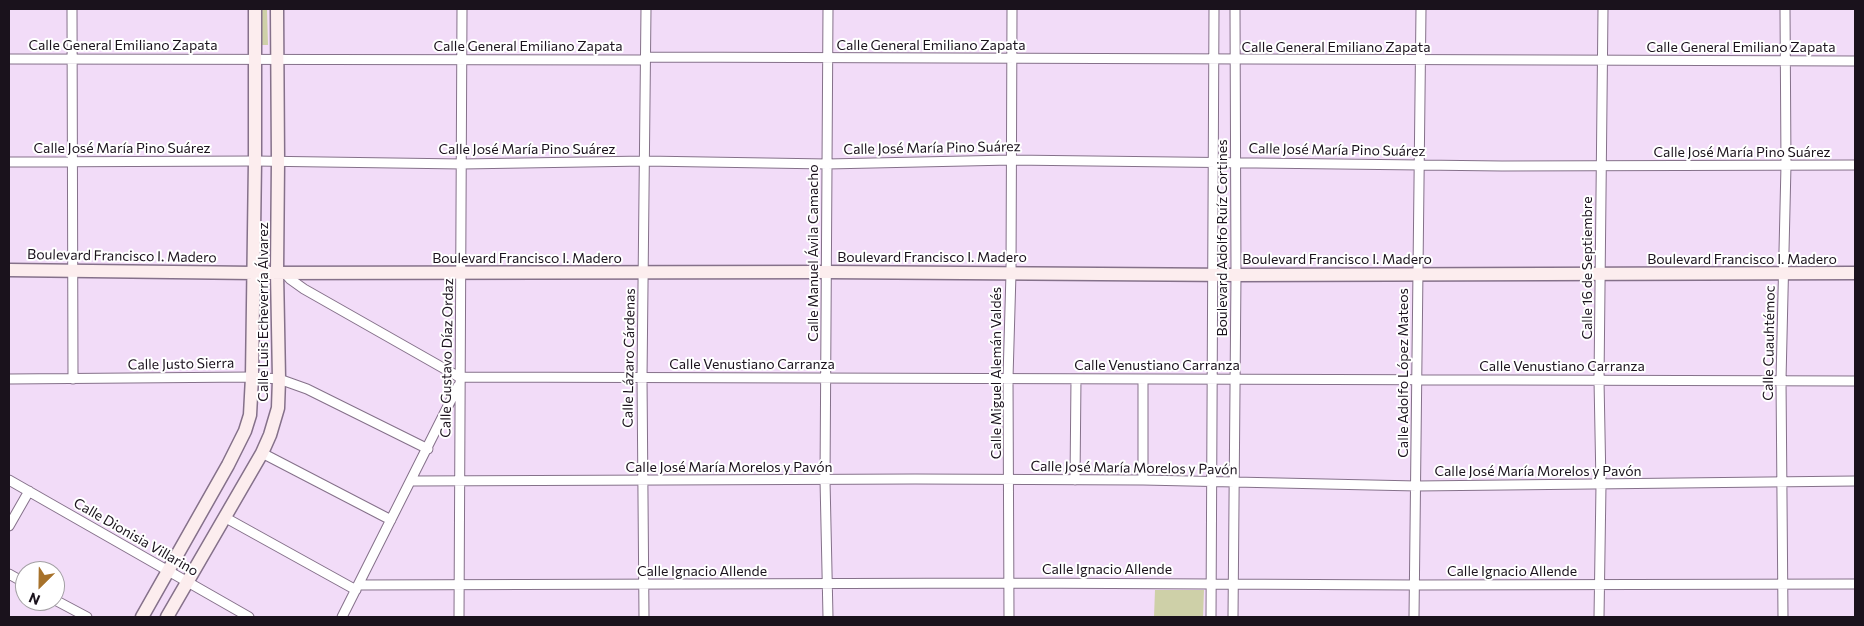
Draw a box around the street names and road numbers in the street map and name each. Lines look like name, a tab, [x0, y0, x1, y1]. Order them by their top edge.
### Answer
street label: Calle General Emiliano Zapata	[28, 37, 218, 53]
street label: Calle General Emiliano Zapata	[836, 37, 1026, 53]
street label: Calle General Emiliano Zapata	[433, 38, 623, 54]
street label: Calle General Emiliano Zapata	[1241, 39, 1431, 55]
street label: Calle General Emiliano Zapata	[1646, 39, 1836, 55]
street label: Calle José María Pino Suárez	[843, 138, 1021, 158]
street label: Boulevard Adolfo Ruíz Cortines	[1214, 139, 1230, 337]
street label: Calle José María Pino Suárez	[33, 140, 211, 156]
street label: Calle José María Pino Suárez	[1248, 140, 1426, 160]
street label: Calle José María Pino Suárez	[438, 141, 616, 157]
street label: Calle José María Pino Suárez	[1653, 144, 1831, 160]
street label: Calle Manuel Ávila Camacho	[805, 164, 821, 342]
street label: Calle 16 de Septiembre	[1579, 196, 1595, 340]
street label: Calle Luis Echeverría Álvarez	[255, 222, 271, 402]
street label: Boulevard Francisco I. Madero	[27, 246, 217, 266]
street label: Boulevard Francisco I. Madero	[837, 249, 1027, 265]
street label: Boulevard Francisco I. Madero	[432, 250, 622, 266]
street label: Boulevard Francisco I. Madero	[1242, 251, 1432, 267]
street label: Boulevard Francisco I. Madero	[1647, 251, 1837, 267]
street label: Calle Gustavo Díaz Ordaz	[437, 278, 457, 438]
street label: Calle Cuauhtémoc	[1760, 285, 1778, 401]
street label: Calle Miguel Alemán Valdés	[988, 287, 1004, 459]
street label: Calle Lázaro Cárdenas	[619, 288, 639, 428]
street label: Calle Adolfo López Mateos	[1395, 288, 1411, 458]
street label: Calle Justo Sierra	[128, 355, 234, 373]
street label: Calle Venustiano Carranza	[669, 356, 835, 372]
street label: Calle Venustiano Carranza	[1074, 357, 1240, 373]
street label: Calle Venustiano Carranza	[1479, 358, 1645, 374]
street label: Calle José María Morelos y Pavón	[1030, 458, 1238, 478]
street label: Calle José María Morelos y Pavón	[625, 459, 833, 475]
street label: Calle José María Morelos y Pavón	[1434, 463, 1642, 479]
street label: Calle Dionisia Villarino	[71, 494, 201, 580]
street label: Calle Ignacio Allende	[1042, 561, 1172, 577]
street label: Calle Ignacio Allende	[637, 563, 767, 579]
street label: Calle Ignacio Allende	[1447, 563, 1577, 579]

